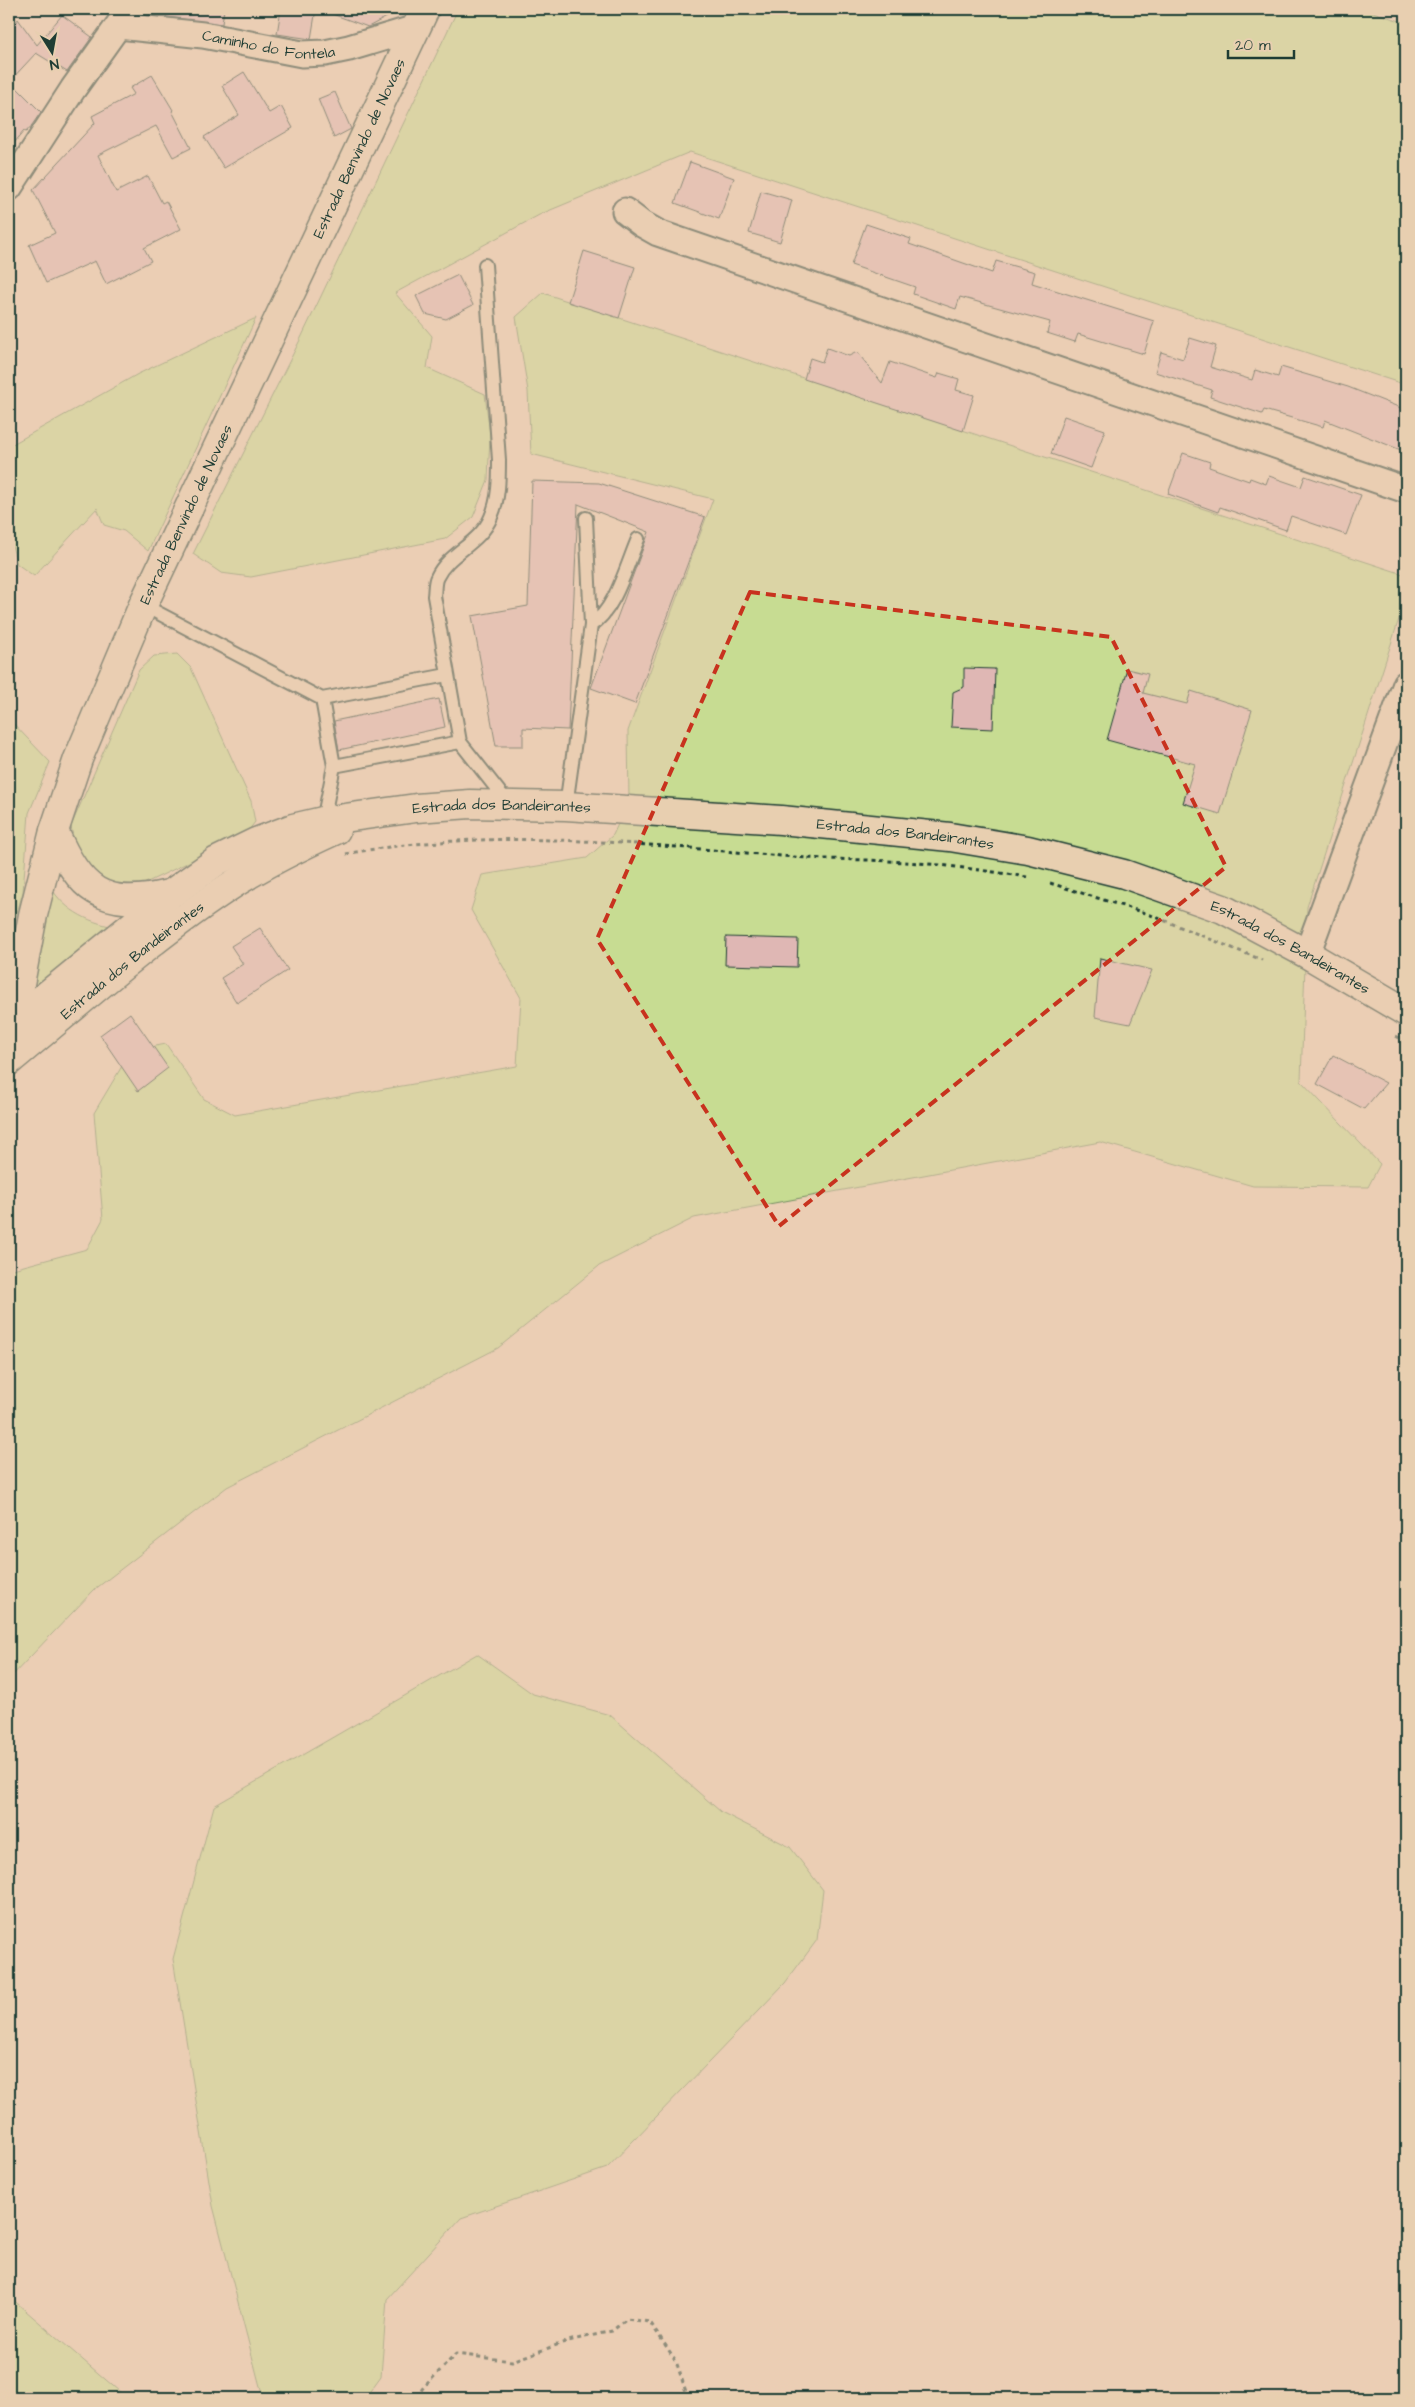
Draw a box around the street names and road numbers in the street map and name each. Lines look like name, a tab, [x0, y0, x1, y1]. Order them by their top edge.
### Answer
street label: Caminho do Fontela	[200, 25, 337, 65]
street label: Estrada Benvindo de Novaes	[308, 55, 411, 242]
street label: Estrada Benvindo de Novaes	[135, 421, 238, 608]
street label: Estrada dos Bandeirantes	[412, 794, 592, 819]
street label: Estrada dos Bandeirantes	[816, 814, 996, 855]
street label: Estrada dos Bandeirantes	[1208, 896, 1374, 1000]
street label: Estrada dos Bandeirantes	[56, 897, 209, 1025]

